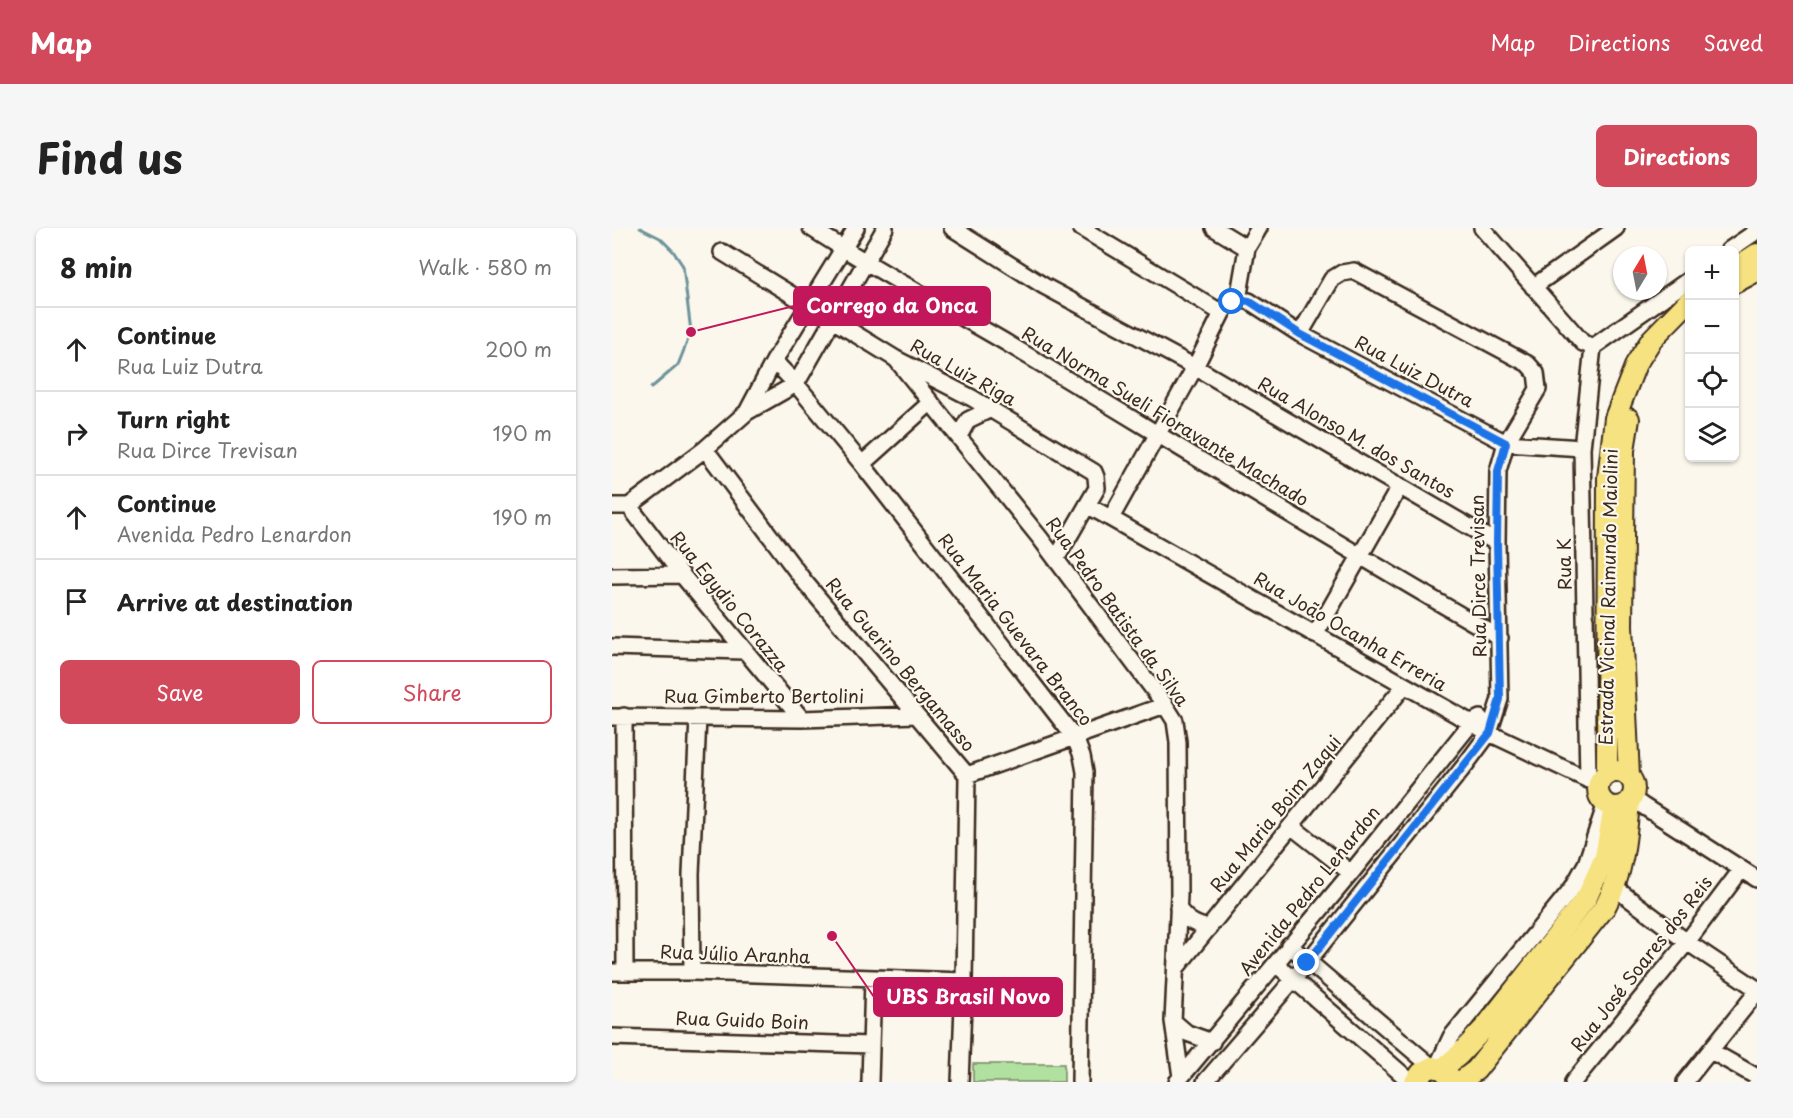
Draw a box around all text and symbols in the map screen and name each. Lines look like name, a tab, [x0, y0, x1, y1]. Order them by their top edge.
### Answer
text: Map	[30, 21, 92, 64]
text: Map	[1490, 26, 1535, 58]
text: Directions	[1568, 26, 1670, 58]
text: Saved	[1703, 26, 1763, 58]
text: Find us	[36, 125, 183, 188]
button: Directions	[1596, 125, 1757, 187]
north arrow	[1613, 246, 1667, 300]
map controls	[1685, 246, 1739, 462]
button: +	[1685, 246, 1739, 300]
text: 8 min	[60, 248, 133, 287]
text: Walk · 580 m	[418, 252, 552, 282]
callout: Corrego da Onca	[794, 287, 990, 325]
route start	[1218, 288, 1244, 314]
text: Corrego da Onca	[806, 290, 978, 320]
button: −	[1685, 300, 1739, 354]
text: Continue	[117, 318, 216, 351]
street label: Rua Norma Sueli Fioravante Machado	[1017, 319, 1314, 512]
street label: Rua Luiz Dutra	[1350, 328, 1480, 414]
street label: Rua Luiz Riga	[906, 331, 1022, 412]
icon: ahead	[60, 333, 93, 366]
text: 200 m	[485, 334, 552, 364]
text: Rua Luiz Dutra	[117, 351, 263, 381]
button: locate	[1685, 354, 1739, 408]
street label: Rua Alonso M. dos Santos	[1253, 369, 1460, 504]
text: Turn right	[117, 402, 230, 435]
button: layers	[1685, 408, 1739, 462]
icon: right	[60, 417, 93, 450]
text: 190 m	[493, 418, 552, 448]
text: Rua Dirce Trevisan	[117, 435, 298, 465]
street label: Estrada Vicinal Raimundo Maiolini	[1591, 448, 1624, 746]
text: Continue	[117, 486, 216, 519]
street label: Rua Dirce Trevisan	[1463, 494, 1492, 658]
icon: ahead	[60, 501, 93, 534]
text: 190 m	[493, 502, 552, 532]
street label: Rua Pedro Batista da Silva	[1040, 511, 1196, 711]
text: Avenida Pedro Lenardon	[117, 519, 352, 549]
street label: Rua Egydio Corazza	[665, 525, 796, 678]
street label: Rua Maria Guevara Branco	[932, 527, 1100, 731]
street label: Rua K	[1550, 538, 1577, 590]
street label: Rua João Ocanha Erreria	[1249, 564, 1453, 697]
street label: Rua Guerino Bergamasso	[820, 571, 982, 757]
icon: arrive	[60, 585, 93, 618]
text: Arrive at destination	[117, 585, 353, 618]
button: Save	[60, 660, 300, 724]
button: Share	[312, 660, 552, 724]
street label: Rua Gimberto Bertolini	[664, 682, 864, 709]
street label: Rua Maria Boim Zaqui	[1203, 729, 1347, 897]
street label: Avenida Pedro Lenardon	[1232, 799, 1386, 981]
street label: Rua José Soares dos Reis	[1564, 869, 1718, 1057]
street label: Rua Júlio Aranha	[659, 937, 811, 970]
route end	[1293, 949, 1319, 975]
callout: UBS Brasil Novo	[874, 978, 1062, 1016]
text: UBS Brasil Novo	[886, 981, 1050, 1011]
street label: Rua Guido Boin	[675, 1004, 809, 1035]

